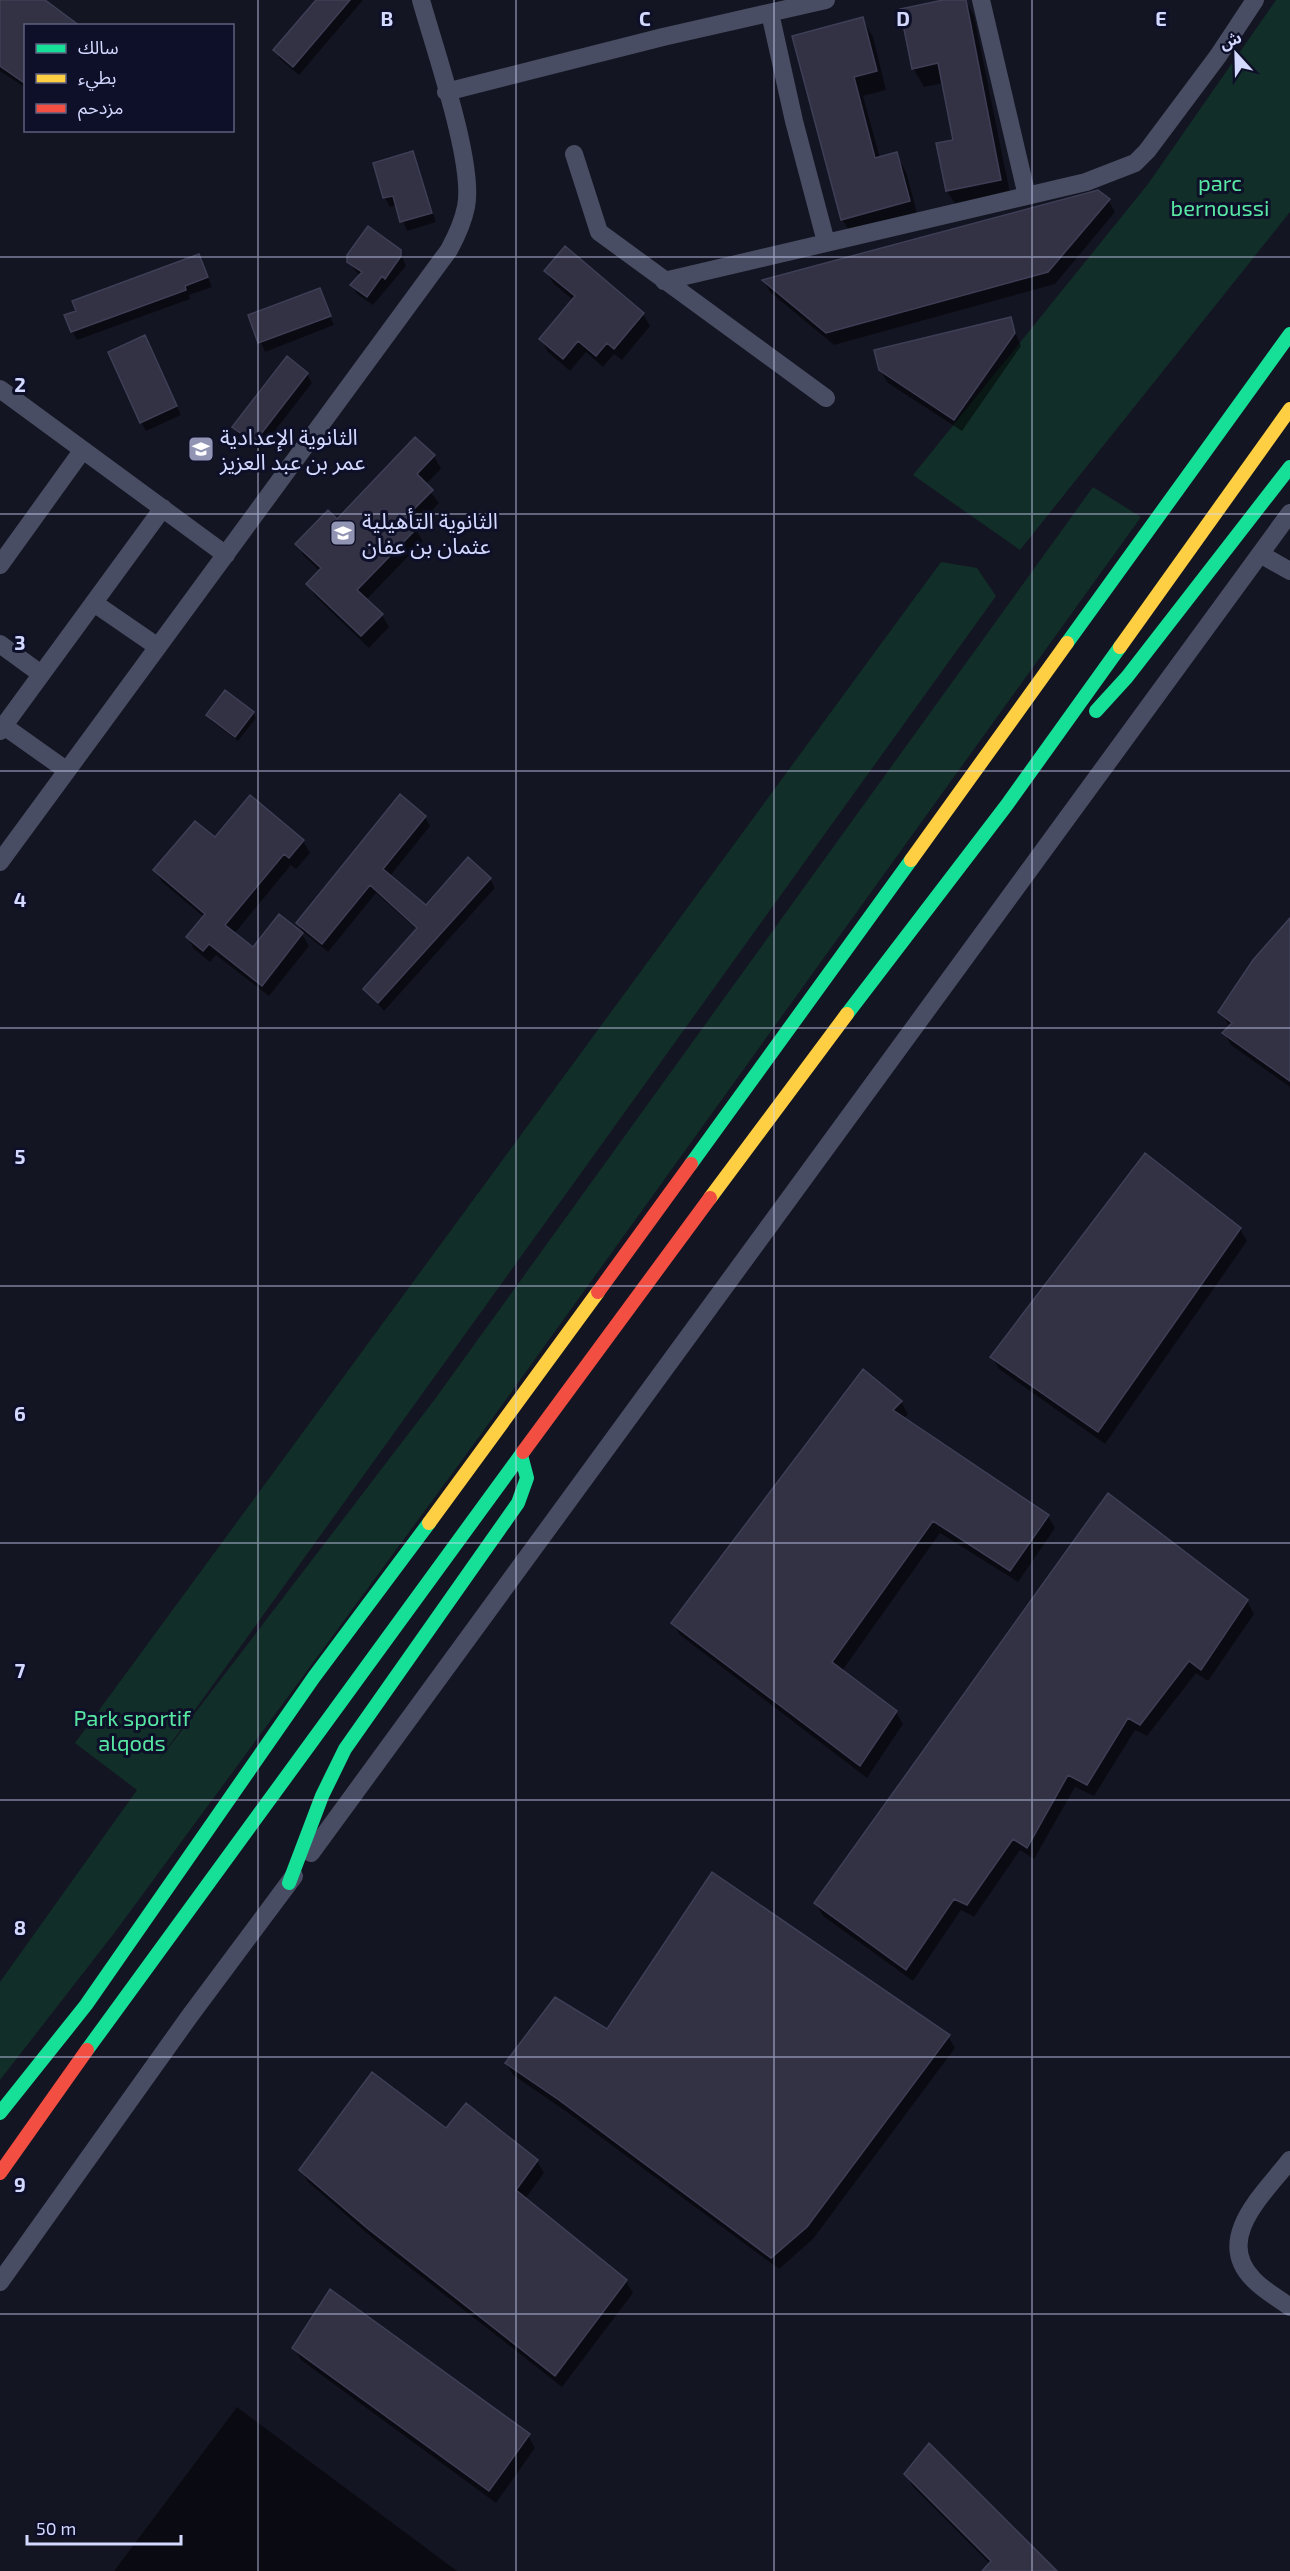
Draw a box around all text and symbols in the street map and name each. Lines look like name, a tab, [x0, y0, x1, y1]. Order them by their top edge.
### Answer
text: B	[381, 6, 393, 30]
text: C	[639, 6, 651, 30]
text: D	[896, 6, 910, 30]
text: E	[1155, 6, 1167, 30]
legend	[24, 24, 234, 132]
north arrow	[1206, 24, 1266, 84]
text: ش	[1216, 27, 1244, 53]
text: سالك	[78, 36, 119, 58]
text: بطيء	[78, 66, 116, 91]
text: مزدحم	[78, 96, 123, 121]
park label: parc bernoussi	[1171, 169, 1269, 220]
text: 2	[14, 372, 26, 396]
place label: الثانوية الإعدادية عمر بن عبد العزيز	[219, 423, 365, 475]
school or university icon: الثانوية الإعدادية عمر بن عبد العزيز	[186, 434, 216, 464]
place label: الثانوية التأهيلية عثمان بن عفان	[362, 507, 498, 559]
school or university icon: الثانوية التأهيلية عثمان بن عفان	[328, 518, 358, 548]
text: 3	[14, 630, 26, 654]
text: 4	[14, 887, 27, 911]
text: 5	[14, 1144, 26, 1168]
text: 6	[14, 1401, 26, 1425]
text: 7	[15, 1658, 26, 1682]
park label: Park sportif alqods	[73, 1704, 191, 1755]
text: 8	[14, 1915, 26, 1939]
text: 9	[14, 2172, 26, 2196]
scale bar	[27, 2508, 182, 2546]
text: 50 m	[36, 2517, 76, 2539]

